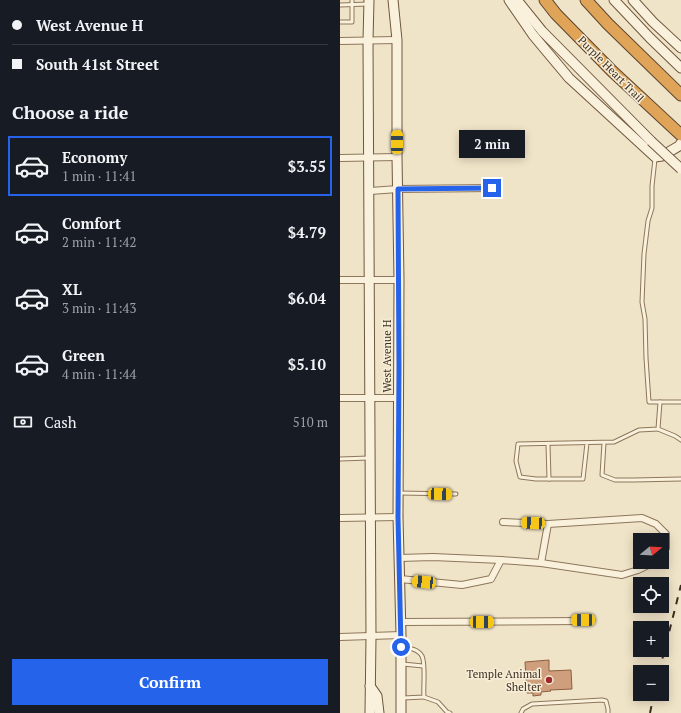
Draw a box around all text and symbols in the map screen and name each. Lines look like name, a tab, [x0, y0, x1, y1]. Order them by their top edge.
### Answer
text: West Avenue H	[36, 15, 143, 35]
street label: Purple Heart Trail	[575, 33, 647, 105]
text: South 41st Street	[36, 54, 159, 74]
text: Choose a ride	[12, 100, 128, 124]
car	[391, 130, 403, 154]
callout: 2 min	[459, 130, 525, 158]
text: 2 min	[474, 135, 510, 153]
text: Economy	[62, 147, 127, 167]
icon: car	[14, 148, 50, 184]
text: $3.55	[288, 156, 326, 176]
text: 1 min · 11:41	[62, 167, 136, 185]
route end	[483, 179, 501, 197]
text: Comfort	[62, 213, 121, 233]
icon: car	[14, 214, 50, 250]
text: $4.79	[288, 222, 326, 242]
text: 2 min · 11:42	[62, 233, 136, 251]
text: XL	[62, 279, 82, 299]
icon: car	[14, 280, 50, 316]
text: $6.04	[288, 288, 326, 308]
text: 3 min · 11:43	[62, 299, 136, 317]
street label: West Avenue H	[380, 319, 394, 393]
text: Green	[62, 345, 105, 365]
icon: car	[14, 346, 50, 382]
text: $5.10	[288, 354, 326, 374]
text: 4 min · 11:44	[62, 365, 136, 383]
icon: cash	[12, 411, 34, 433]
text: Cash	[44, 412, 77, 432]
text: 510 m	[293, 413, 328, 431]
car	[428, 488, 452, 500]
car	[521, 516, 545, 530]
north arrow	[633, 533, 669, 569]
map controls	[633, 533, 669, 701]
car	[411, 575, 437, 589]
button: locate	[633, 577, 669, 613]
car	[571, 614, 595, 626]
car	[470, 616, 494, 628]
button: +	[633, 621, 669, 657]
route start	[392, 638, 410, 656]
button: Confirm	[12, 659, 328, 705]
button: −	[633, 665, 669, 701]
place label: Temple Animal Shelter	[467, 667, 542, 694]
marker: Temple Animal Shelter	[544, 675, 554, 685]

